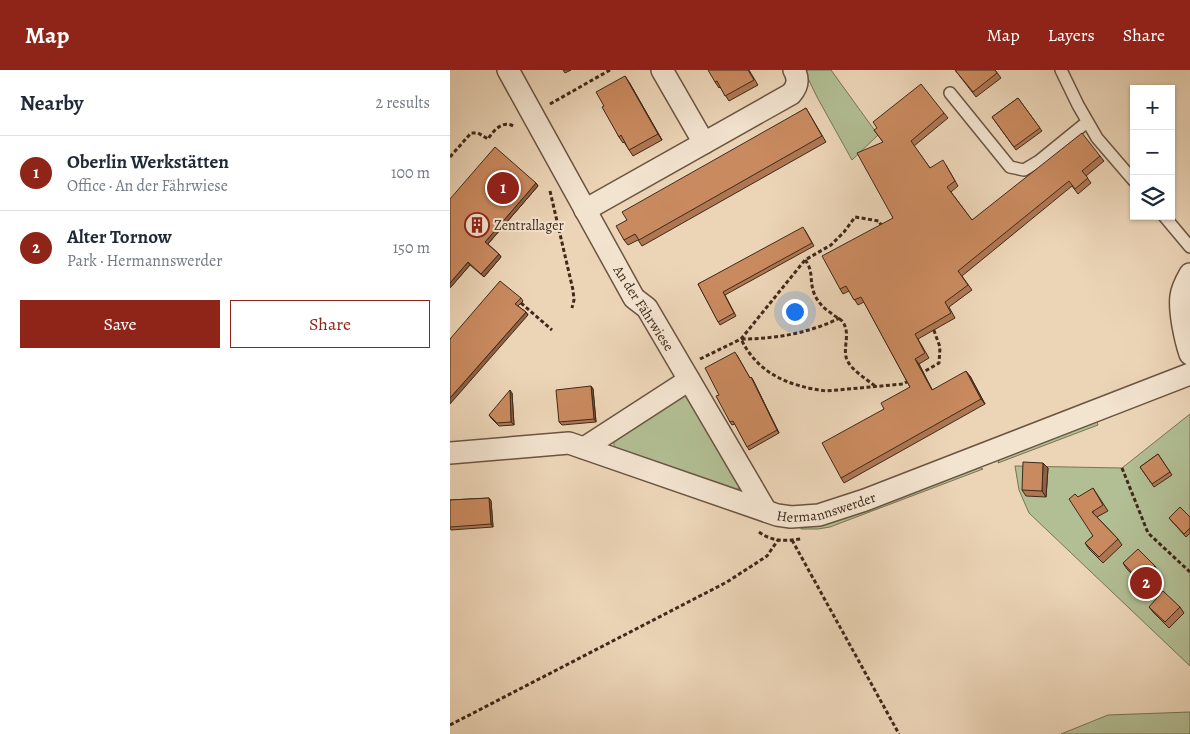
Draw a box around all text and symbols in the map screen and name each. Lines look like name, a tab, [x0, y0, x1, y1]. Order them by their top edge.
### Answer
text: Map	[25, 19, 69, 51]
text: Map	[987, 23, 1020, 47]
text: Layers	[1048, 23, 1095, 47]
text: Share	[1123, 23, 1165, 47]
map controls	[1130, 85, 1175, 220]
button: +	[1130, 85, 1175, 130]
text: Nearby	[20, 89, 83, 117]
text: 2 results	[375, 92, 430, 114]
button: −	[1130, 130, 1175, 175]
text: Oberlin Werkstätten	[67, 149, 229, 175]
text: 1	[33, 162, 39, 184]
text: 100 m	[391, 162, 430, 184]
pin: 1	[487, 169, 519, 207]
text: Office · An der Fährwiese	[67, 175, 228, 197]
button: layers	[1130, 175, 1175, 220]
building icon: Zentrallager	[464, 212, 490, 238]
place label: Zentrallager	[494, 216, 565, 235]
text: Alter Tornow	[67, 224, 172, 250]
text: 2	[32, 237, 40, 259]
text: 150 m	[393, 237, 430, 259]
text: Park · Hermannswerder	[67, 250, 222, 272]
street label: An der Fährwiese	[608, 261, 678, 355]
your location	[782, 299, 808, 325]
button: Save	[20, 300, 220, 348]
button: Share	[230, 300, 430, 348]
street label: Hermannswerder	[775, 488, 879, 527]
pin: 2	[1130, 564, 1162, 602]

